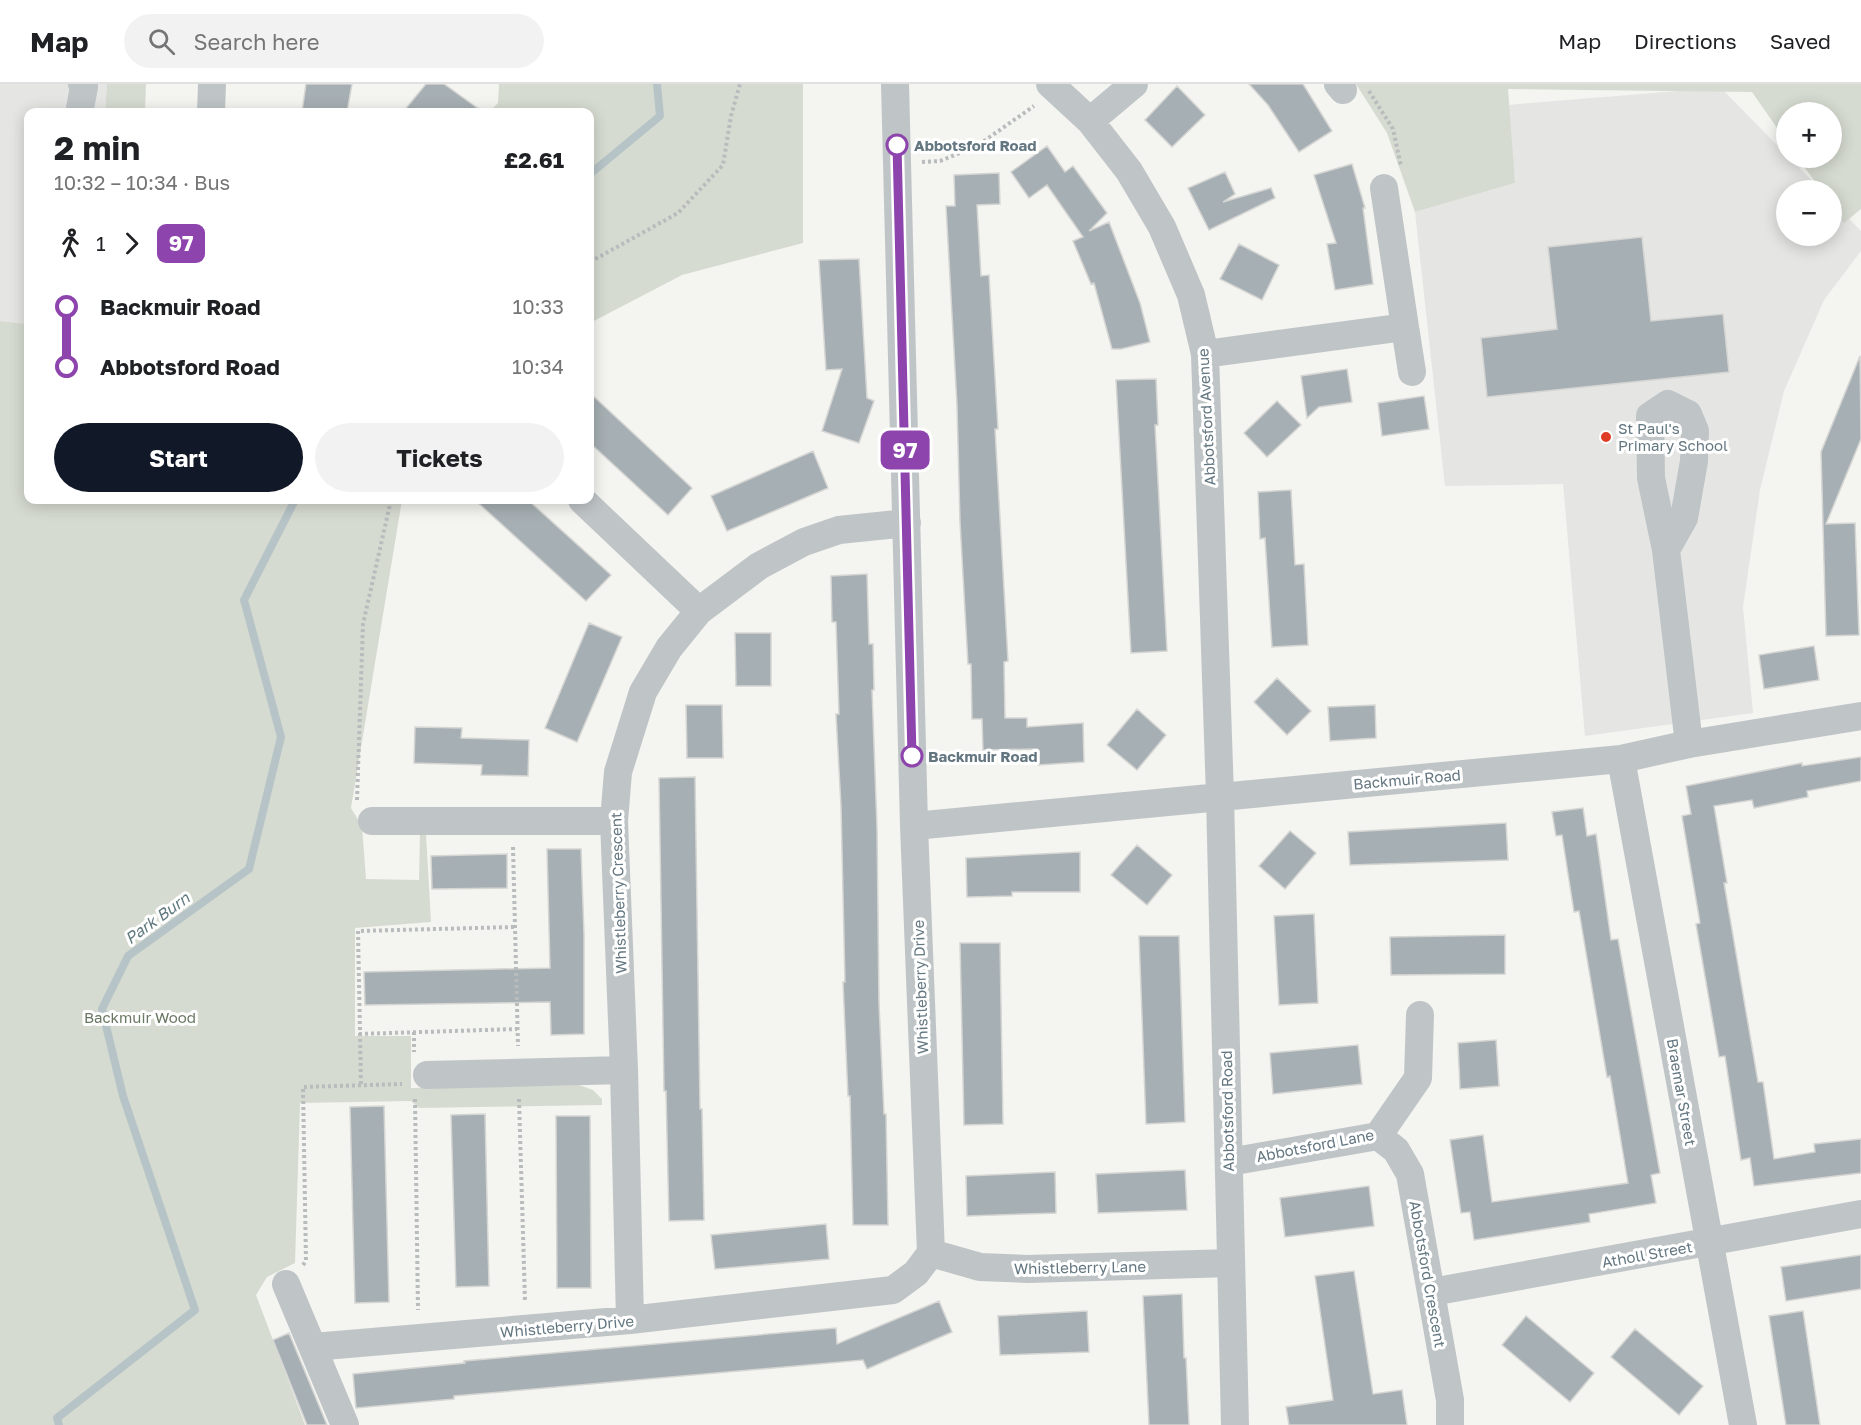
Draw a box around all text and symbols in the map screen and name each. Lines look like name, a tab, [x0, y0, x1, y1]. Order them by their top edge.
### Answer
search box	[124, 14, 544, 68]
text: Map	[30, 25, 88, 58]
icon: search	[145, 25, 178, 58]
text: Search here	[193, 28, 319, 55]
text: Map	[1558, 28, 1601, 54]
text: Directions	[1634, 28, 1737, 54]
text: Saved	[1770, 28, 1831, 54]
map controls	[1776, 102, 1842, 246]
button: +	[1776, 102, 1842, 168]
text: 2 min	[54, 128, 140, 167]
marker: Abbotsford Road	[886, 134, 908, 156]
place label: Abbotsford Road	[914, 136, 1037, 154]
text: £2.61	[504, 146, 564, 173]
text: 10:32 – 10:34 · Bus	[54, 170, 230, 194]
button: −	[1776, 180, 1842, 246]
icon: walk	[54, 227, 87, 260]
icon: forward	[115, 227, 148, 260]
text: 97	[169, 230, 193, 256]
text: 1	[96, 231, 106, 255]
text: Backmuir Road	[100, 293, 261, 320]
text: 10:33	[513, 294, 564, 318]
street label: Abbotsford Avenue	[1193, 348, 1219, 486]
text: Abbotsford Road	[100, 353, 280, 380]
text: 10:34	[512, 354, 564, 378]
place label: St Paul's Primary School	[1618, 419, 1728, 454]
button: Start	[54, 423, 303, 492]
button: Tickets	[315, 423, 564, 492]
line badge: 97	[878, 430, 932, 470]
marker: St Paul's Primary School	[1599, 430, 1613, 444]
text: 97	[893, 437, 917, 463]
marker: Backmuir Road	[901, 745, 923, 767]
place label: Backmuir Road	[928, 747, 1037, 765]
street label: Backmuir Road	[1352, 765, 1462, 793]
street label: Whistleberry Crescent	[606, 812, 630, 974]
water label: Park Burn	[121, 887, 194, 948]
street label: Whistleberry Drive	[909, 919, 931, 1054]
park label: Backmuir Wood	[84, 1008, 196, 1026]
street label: Braemar Street	[1664, 1037, 1700, 1147]
street label: Abbotsford Road	[1217, 1050, 1237, 1172]
street label: Abbotsford Lane	[1255, 1125, 1376, 1165]
street label: Abbotsford Crescent	[1406, 1199, 1450, 1349]
street label: Atholl Street	[1600, 1237, 1694, 1271]
street label: Whistleberry Lane	[1014, 1257, 1147, 1277]
street label: Whistleberry Drive	[499, 1311, 635, 1341]

